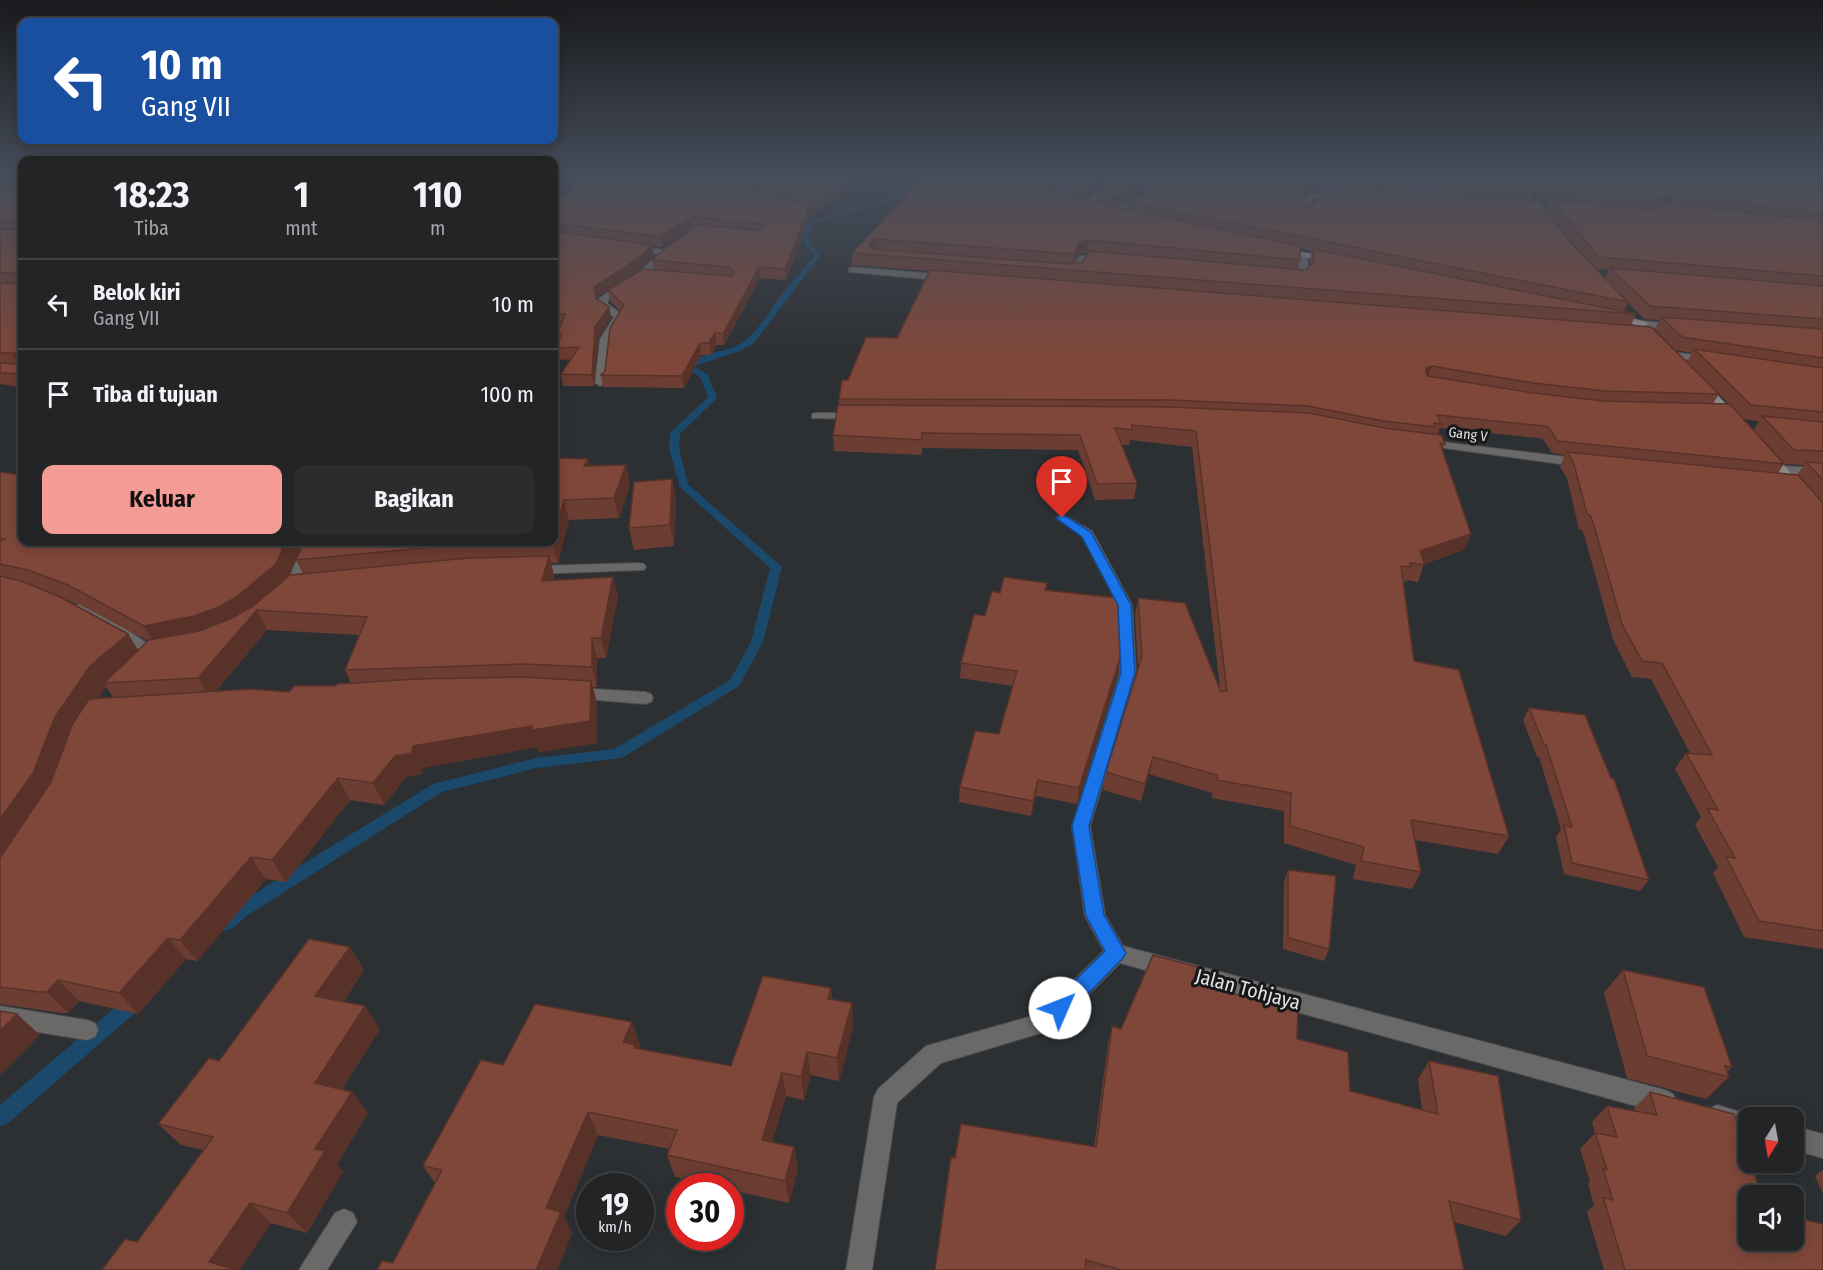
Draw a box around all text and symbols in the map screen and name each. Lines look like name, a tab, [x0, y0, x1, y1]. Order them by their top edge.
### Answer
text: 10 m	[141, 40, 222, 90]
icon: left	[42, 42, 120, 120]
text: Gang VII	[141, 91, 231, 123]
text: 18:23	[113, 173, 190, 217]
text: 1	[294, 173, 309, 217]
text: 110	[413, 173, 463, 217]
text: Tiba	[134, 216, 169, 240]
text: mnt	[285, 216, 318, 240]
text: m	[430, 216, 445, 240]
text: Belok kiri	[93, 279, 181, 306]
icon: left	[42, 288, 75, 321]
text: 10 m	[492, 291, 534, 318]
text: Gang VII	[93, 306, 160, 330]
icon: arrive	[42, 378, 75, 411]
text: Tiba di tujuan	[93, 381, 218, 408]
text: 100 m	[480, 381, 534, 408]
street label: Gang V	[1447, 424, 1489, 445]
pin	[1036, 456, 1087, 518]
button: Keluar	[42, 465, 282, 534]
button: Bagikan	[294, 465, 534, 534]
icon: arrive	[1045, 465, 1078, 498]
street label: Jalan Tohjaya	[1193, 963, 1303, 1015]
position arrow	[1028, 976, 1092, 1040]
north arrow	[1738, 1107, 1804, 1173]
map controls	[1738, 1107, 1804, 1251]
speed limit sign: 30	[666, 1173, 744, 1251]
button: sound	[1738, 1185, 1804, 1251]
text: 19	[601, 1187, 629, 1223]
text: km/h	[598, 1218, 632, 1236]

